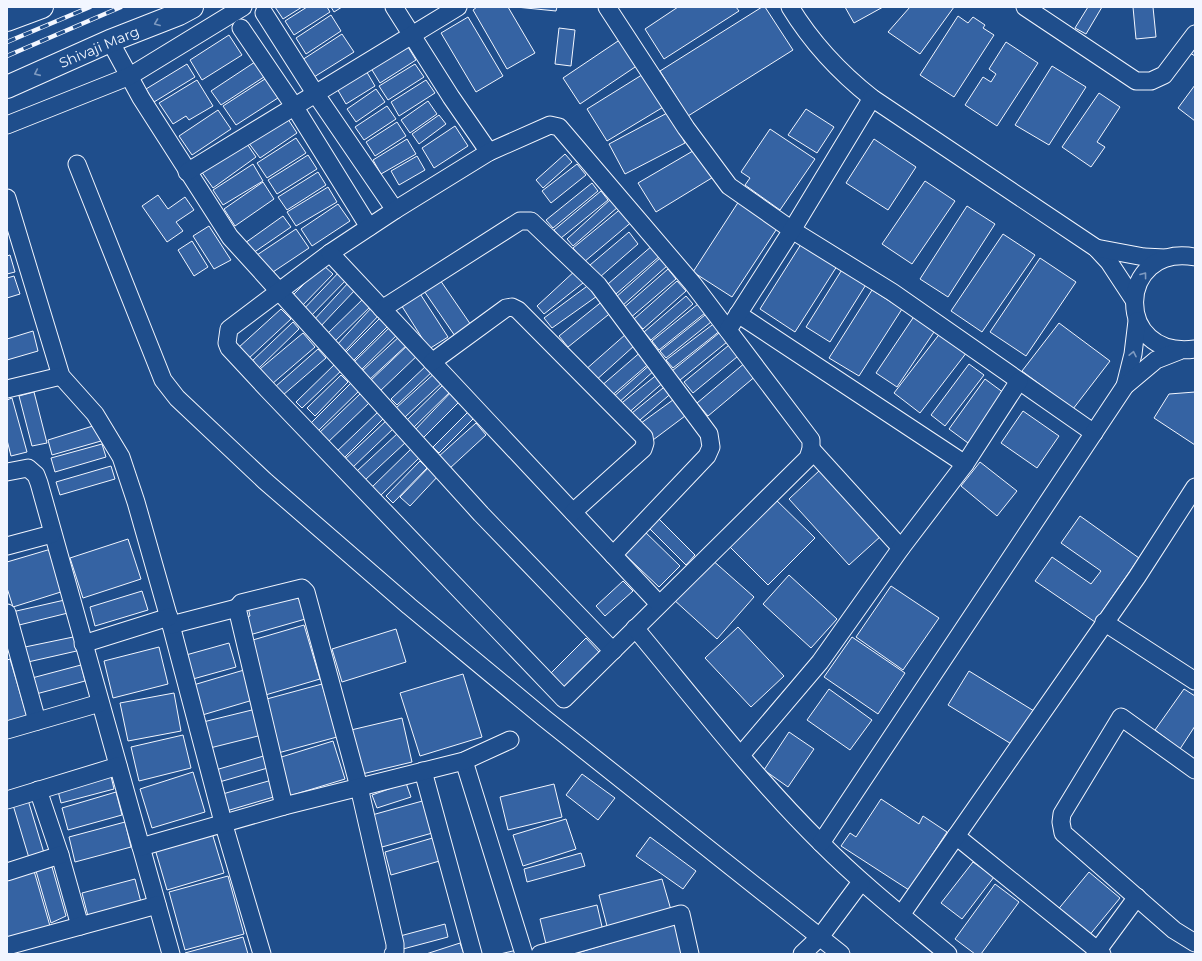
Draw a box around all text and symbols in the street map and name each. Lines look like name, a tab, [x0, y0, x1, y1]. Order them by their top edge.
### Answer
one-way arrow	[153, 18, 160, 26]
street label: Shivaji Marg	[56, 22, 142, 72]
one-way arrow	[33, 69, 40, 77]
one-way arrow	[1140, 272, 1147, 279]
one-way arrow	[1129, 351, 1137, 357]

